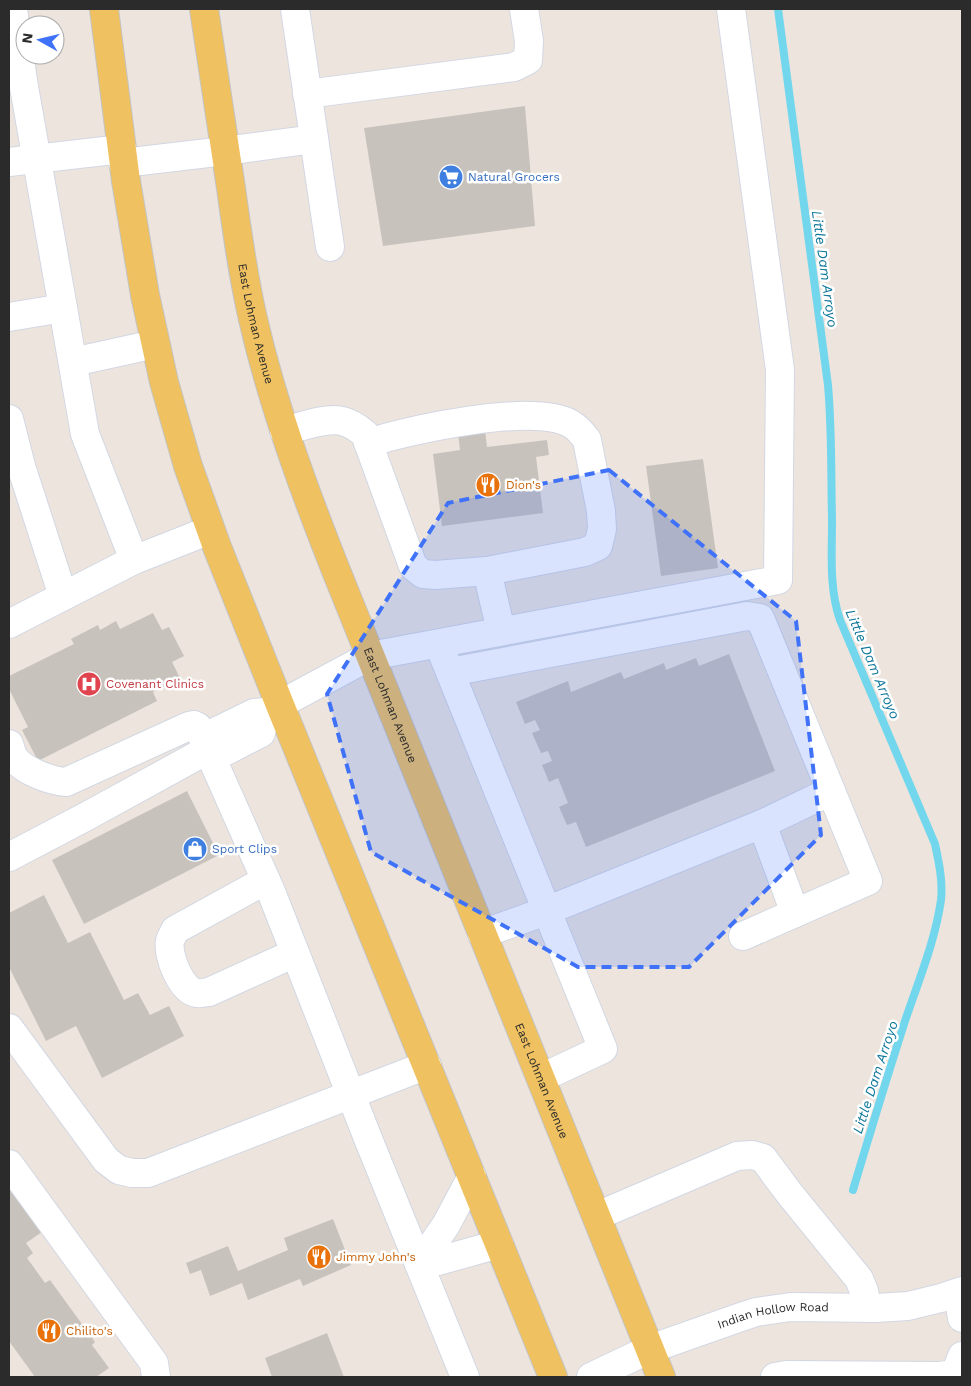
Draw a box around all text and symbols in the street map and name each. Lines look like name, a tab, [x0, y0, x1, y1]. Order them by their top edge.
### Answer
north arrow	[15, 15, 65, 65]
text: N	[18, 32, 36, 44]
supermarket icon: Natural Grocers	[438, 164, 464, 190]
place label: Natural Grocers	[468, 170, 560, 184]
water label: Little Dam Arroyo	[809, 209, 841, 329]
street label: East Lohman Avenue	[235, 262, 277, 386]
restaurant icon: Dion's	[475, 472, 501, 498]
place label: Dion's	[506, 478, 541, 492]
water label: Little Dam Arroyo	[843, 607, 903, 721]
street label: East Lohman Avenue	[361, 645, 420, 765]
hospital icon: Covenant Clinics	[76, 671, 102, 697]
place label: Covenant Clinics	[106, 677, 204, 691]
shop icon: Sport Clips	[182, 836, 208, 862]
place label: Sport Clips	[212, 842, 277, 856]
water label: Little Dam Arroyo	[849, 1018, 901, 1136]
street label: East Lohman Avenue	[512, 1021, 571, 1141]
restaurant icon: Jimmy John's	[306, 1244, 332, 1270]
place label: Jimmy John's	[336, 1250, 416, 1264]
street label: Indian Hollow Road	[716, 1300, 829, 1332]
restaurant icon: Chilito's	[36, 1318, 62, 1344]
place label: Chilito's	[66, 1324, 113, 1338]

